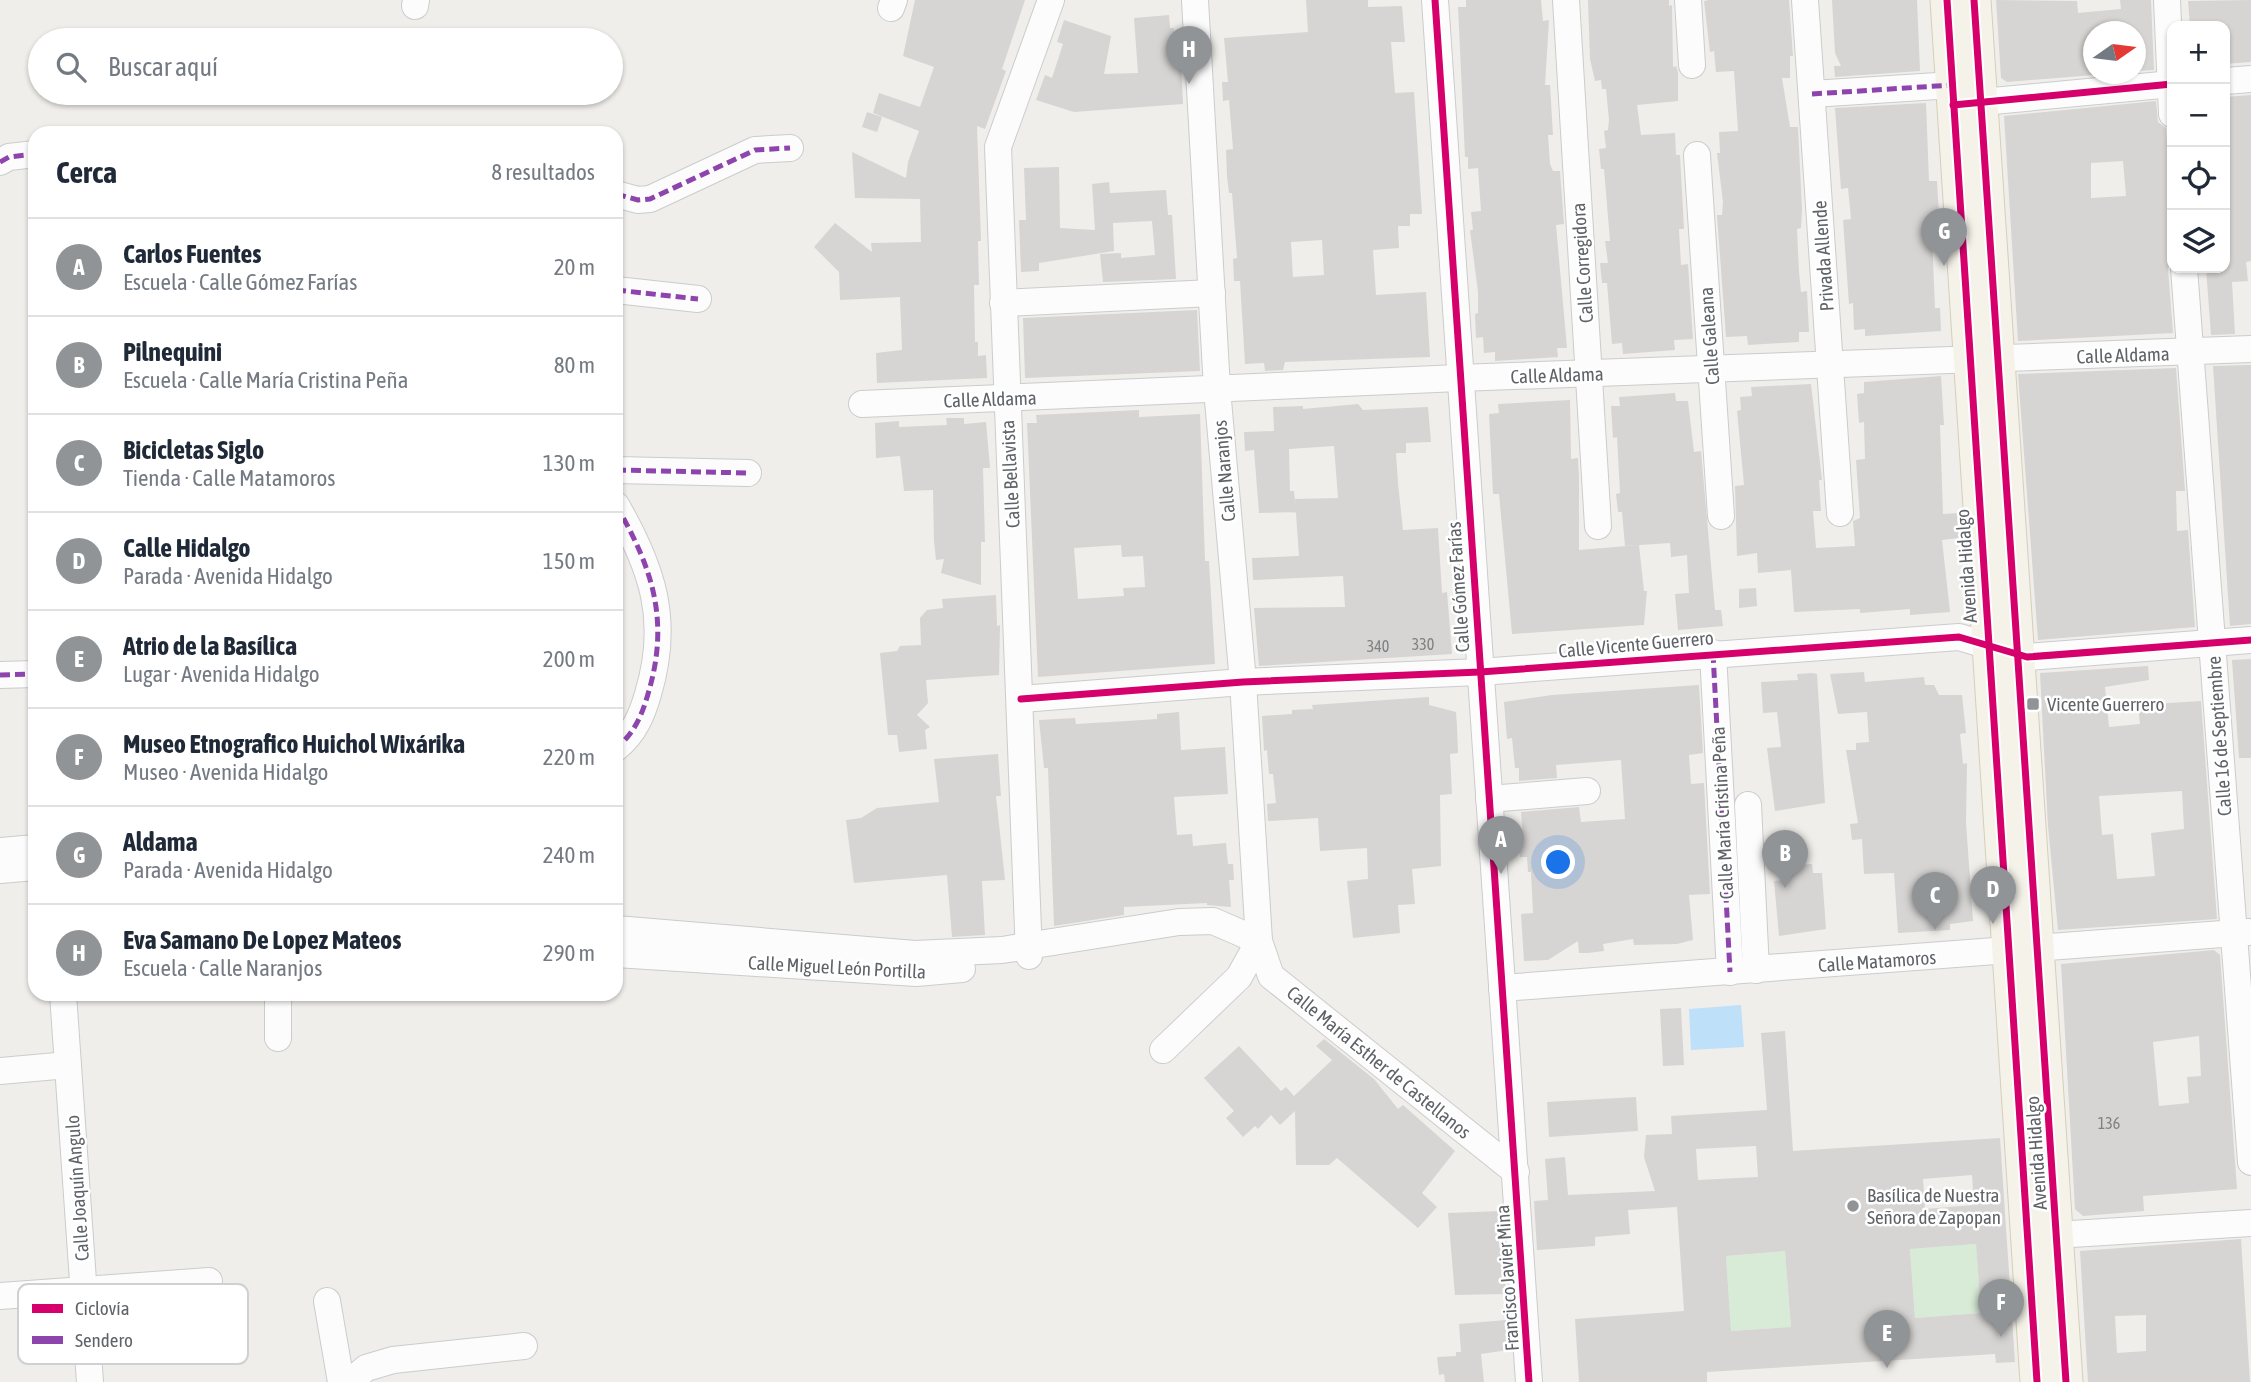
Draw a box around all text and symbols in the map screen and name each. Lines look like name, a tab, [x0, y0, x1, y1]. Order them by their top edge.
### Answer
north arrow	[2083, 21, 2146, 84]
map controls	[2167, 21, 2230, 273]
button: +	[2167, 21, 2230, 84]
pin: H	[1166, 26, 1212, 84]
search box	[28, 28, 623, 105]
icon: search	[52, 48, 90, 86]
text: Buscar aquí	[108, 52, 218, 82]
button: −	[2167, 84, 2230, 147]
button: locate	[2167, 147, 2230, 210]
text: Cerca	[56, 155, 117, 189]
text: 8 resultados	[491, 159, 595, 185]
street label: Privada Allende	[1808, 200, 1838, 312]
street label: Calle Corregidora	[1567, 202, 1597, 324]
pin: G	[1921, 208, 1967, 266]
button: layers	[2167, 210, 2230, 273]
text: Carlos Fuentes	[123, 239, 261, 269]
text: A	[73, 254, 85, 280]
text: 20 m	[554, 254, 595, 280]
text: Escuela · Calle Gómez Farías	[123, 269, 357, 295]
street label: Calle Galeana	[1695, 286, 1723, 386]
text: Pilnequini	[123, 337, 222, 367]
street label: Calle Aldama	[2076, 342, 2170, 368]
text: B	[74, 352, 84, 378]
text: 80 m	[554, 352, 595, 378]
street label: Calle Aldama	[1510, 362, 1604, 388]
text: Escuela · Calle María Cristina Peña	[123, 367, 408, 393]
street label: Calle Aldama	[943, 386, 1037, 412]
street label: Calle Bellavista	[996, 419, 1024, 529]
street label: Calle Naranjos	[1209, 419, 1239, 523]
text: Bicicletas Siglo	[123, 435, 264, 465]
text: C	[74, 450, 84, 476]
text: 130 m	[543, 450, 595, 476]
text: Tienda · Calle Matamoros	[123, 465, 335, 491]
street label: Avenida Hidalgo	[1951, 508, 1981, 624]
street label: Calle Gómez Farías	[1442, 521, 1474, 653]
text: Calle Hidalgo	[123, 533, 251, 563]
text: D	[73, 548, 85, 574]
text: 150 m	[543, 548, 595, 574]
text: Parada · Avenida Hidalgo	[123, 563, 333, 589]
street label: Calle Vicente Guerrero	[1557, 626, 1715, 662]
text: Atrio de la Basílica	[123, 631, 297, 661]
house number: 330	[1412, 635, 1434, 653]
house number: 340	[1367, 637, 1389, 655]
text: E	[74, 646, 84, 672]
text: 200 m	[543, 646, 595, 672]
street label: Calle 16 de Septiembre	[2202, 655, 2236, 817]
text: Lugar · Avenida Hidalgo	[123, 661, 320, 687]
place label: Vicente Guerrero	[2047, 693, 2164, 715]
marker: Vicente Guerrero	[2025, 696, 2041, 712]
street label: Calle María Cristina Peña	[1706, 726, 1738, 900]
text: Museo Etnografico Huichol Wixárika	[123, 729, 465, 759]
text: F	[74, 744, 84, 770]
text: 220 m	[543, 744, 595, 770]
text: Museo · Avenida Hidalgo	[123, 759, 328, 785]
pin: A	[1478, 816, 1524, 874]
text: Aldama	[123, 827, 198, 857]
pin: B	[1762, 830, 1808, 888]
text: G	[73, 842, 85, 868]
text: 240 m	[543, 842, 595, 868]
your location	[1541, 845, 1575, 879]
text: Parada · Avenida Hidalgo	[123, 857, 333, 883]
pin: D	[1970, 866, 2016, 924]
pin: C	[1912, 872, 1958, 930]
text: Eva Samano De Lopez Mateos	[123, 925, 401, 955]
text: H	[72, 940, 86, 966]
text: 290 m	[543, 940, 595, 966]
street label: Calle Matamoros	[1817, 946, 1937, 976]
street label: Calle Miguel León Portilla	[748, 951, 926, 983]
text: Escuela · Calle Naranjos	[123, 955, 322, 981]
street label: Calle María Esther de Castellanos	[1283, 981, 1475, 1143]
street label: Avenida Hidalgo	[2021, 1095, 2051, 1211]
street label: Calle Joaquín Angulo	[61, 1114, 93, 1262]
house number: 136	[2098, 1114, 2120, 1132]
place label: Basílica de Nuestra Señora de Zapopan	[1867, 1184, 2001, 1228]
marker: Basílica de Nuestra Señora de Zapopan	[1845, 1198, 1861, 1214]
street label: Francisco Javier Mina	[1491, 1204, 1523, 1352]
pin: F	[1978, 1279, 2024, 1337]
legend	[18, 1284, 248, 1364]
text: Ciclovía	[75, 1297, 130, 1319]
pin: E	[1864, 1310, 1910, 1368]
text: Sendero	[75, 1329, 133, 1351]

